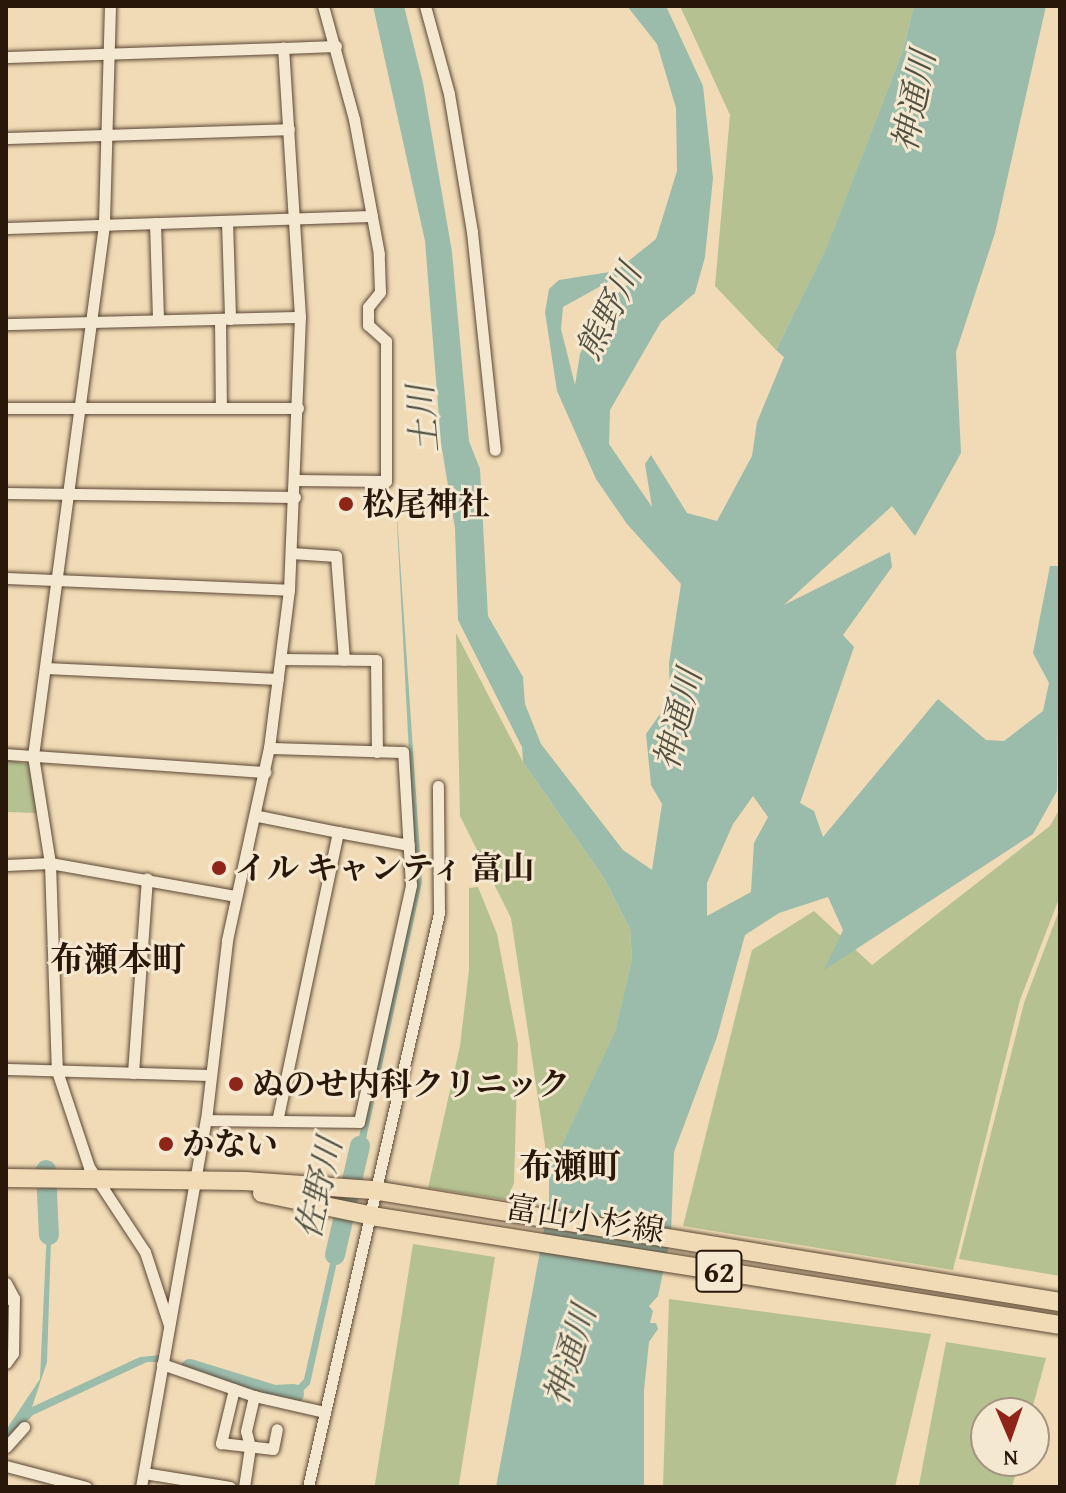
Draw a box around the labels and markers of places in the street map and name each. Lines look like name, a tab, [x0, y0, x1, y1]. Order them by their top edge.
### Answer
place label: 松尾神社	[362, 485, 490, 523]
marker: 松尾神社	[337, 495, 355, 513]
place label: イル キャンティ 富山	[235, 849, 537, 887]
marker: イル キャンティ 富山	[210, 859, 228, 877]
place label: ぬのせ内科クリニック	[252, 1065, 572, 1103]
marker: ぬのせ内科クリニック	[227, 1075, 245, 1093]
place label: かない	[182, 1125, 278, 1163]
marker: かない	[157, 1135, 175, 1153]

